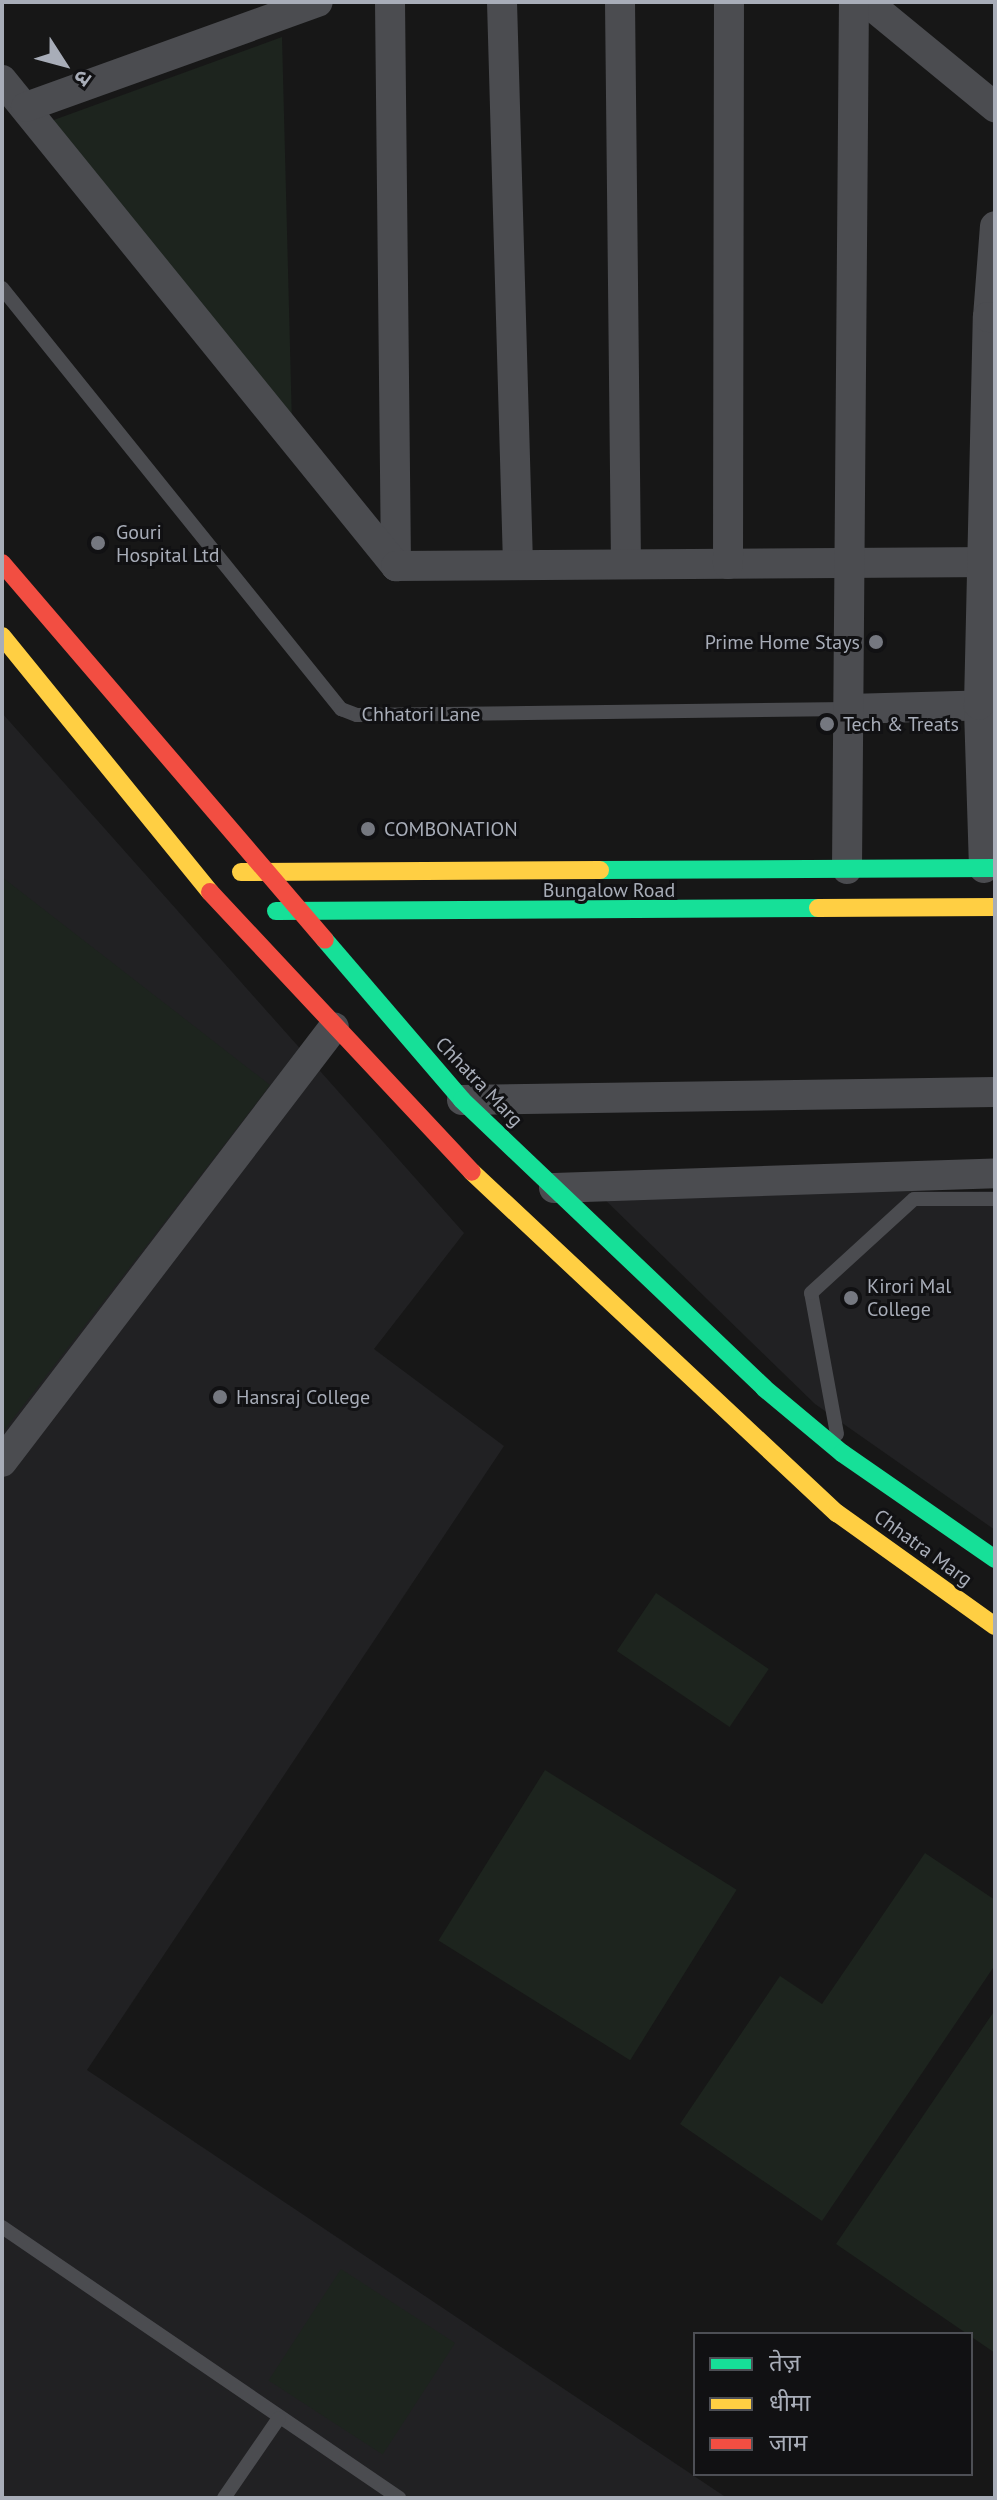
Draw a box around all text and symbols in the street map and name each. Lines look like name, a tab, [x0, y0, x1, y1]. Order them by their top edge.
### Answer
north arrow	[24, 24, 104, 104]
text: उ	[68, 65, 99, 92]
place label: Gouri Hospital Ltd	[116, 520, 220, 567]
marker: Gouri Hospital Ltd	[87, 532, 109, 554]
place label: Prime Home Stays	[705, 630, 860, 654]
marker: Prime Home Stays	[867, 633, 885, 651]
street label: Chhatori Lane	[362, 702, 480, 726]
place label: Tech & Treats	[843, 712, 959, 736]
marker: Tech & Treats	[818, 715, 836, 733]
place label: COMBONATION	[384, 817, 518, 841]
marker: COMBONATION	[359, 820, 377, 838]
street label: Bungalow Road	[543, 878, 675, 902]
street label: Chhatra Marg	[430, 1032, 528, 1132]
place label: Kirori Mal College	[867, 1274, 951, 1321]
marker: Kirori Mal College	[842, 1289, 860, 1307]
place label: Hansraj College	[236, 1385, 370, 1409]
marker: Hansraj College	[211, 1388, 229, 1406]
street label: Chhatra Marg	[869, 1504, 977, 1592]
legend	[693, 2332, 973, 2476]
text: तेज़	[769, 2347, 801, 2378]
text: धीमा	[769, 2387, 811, 2418]
text: जाम	[769, 2427, 807, 2458]

